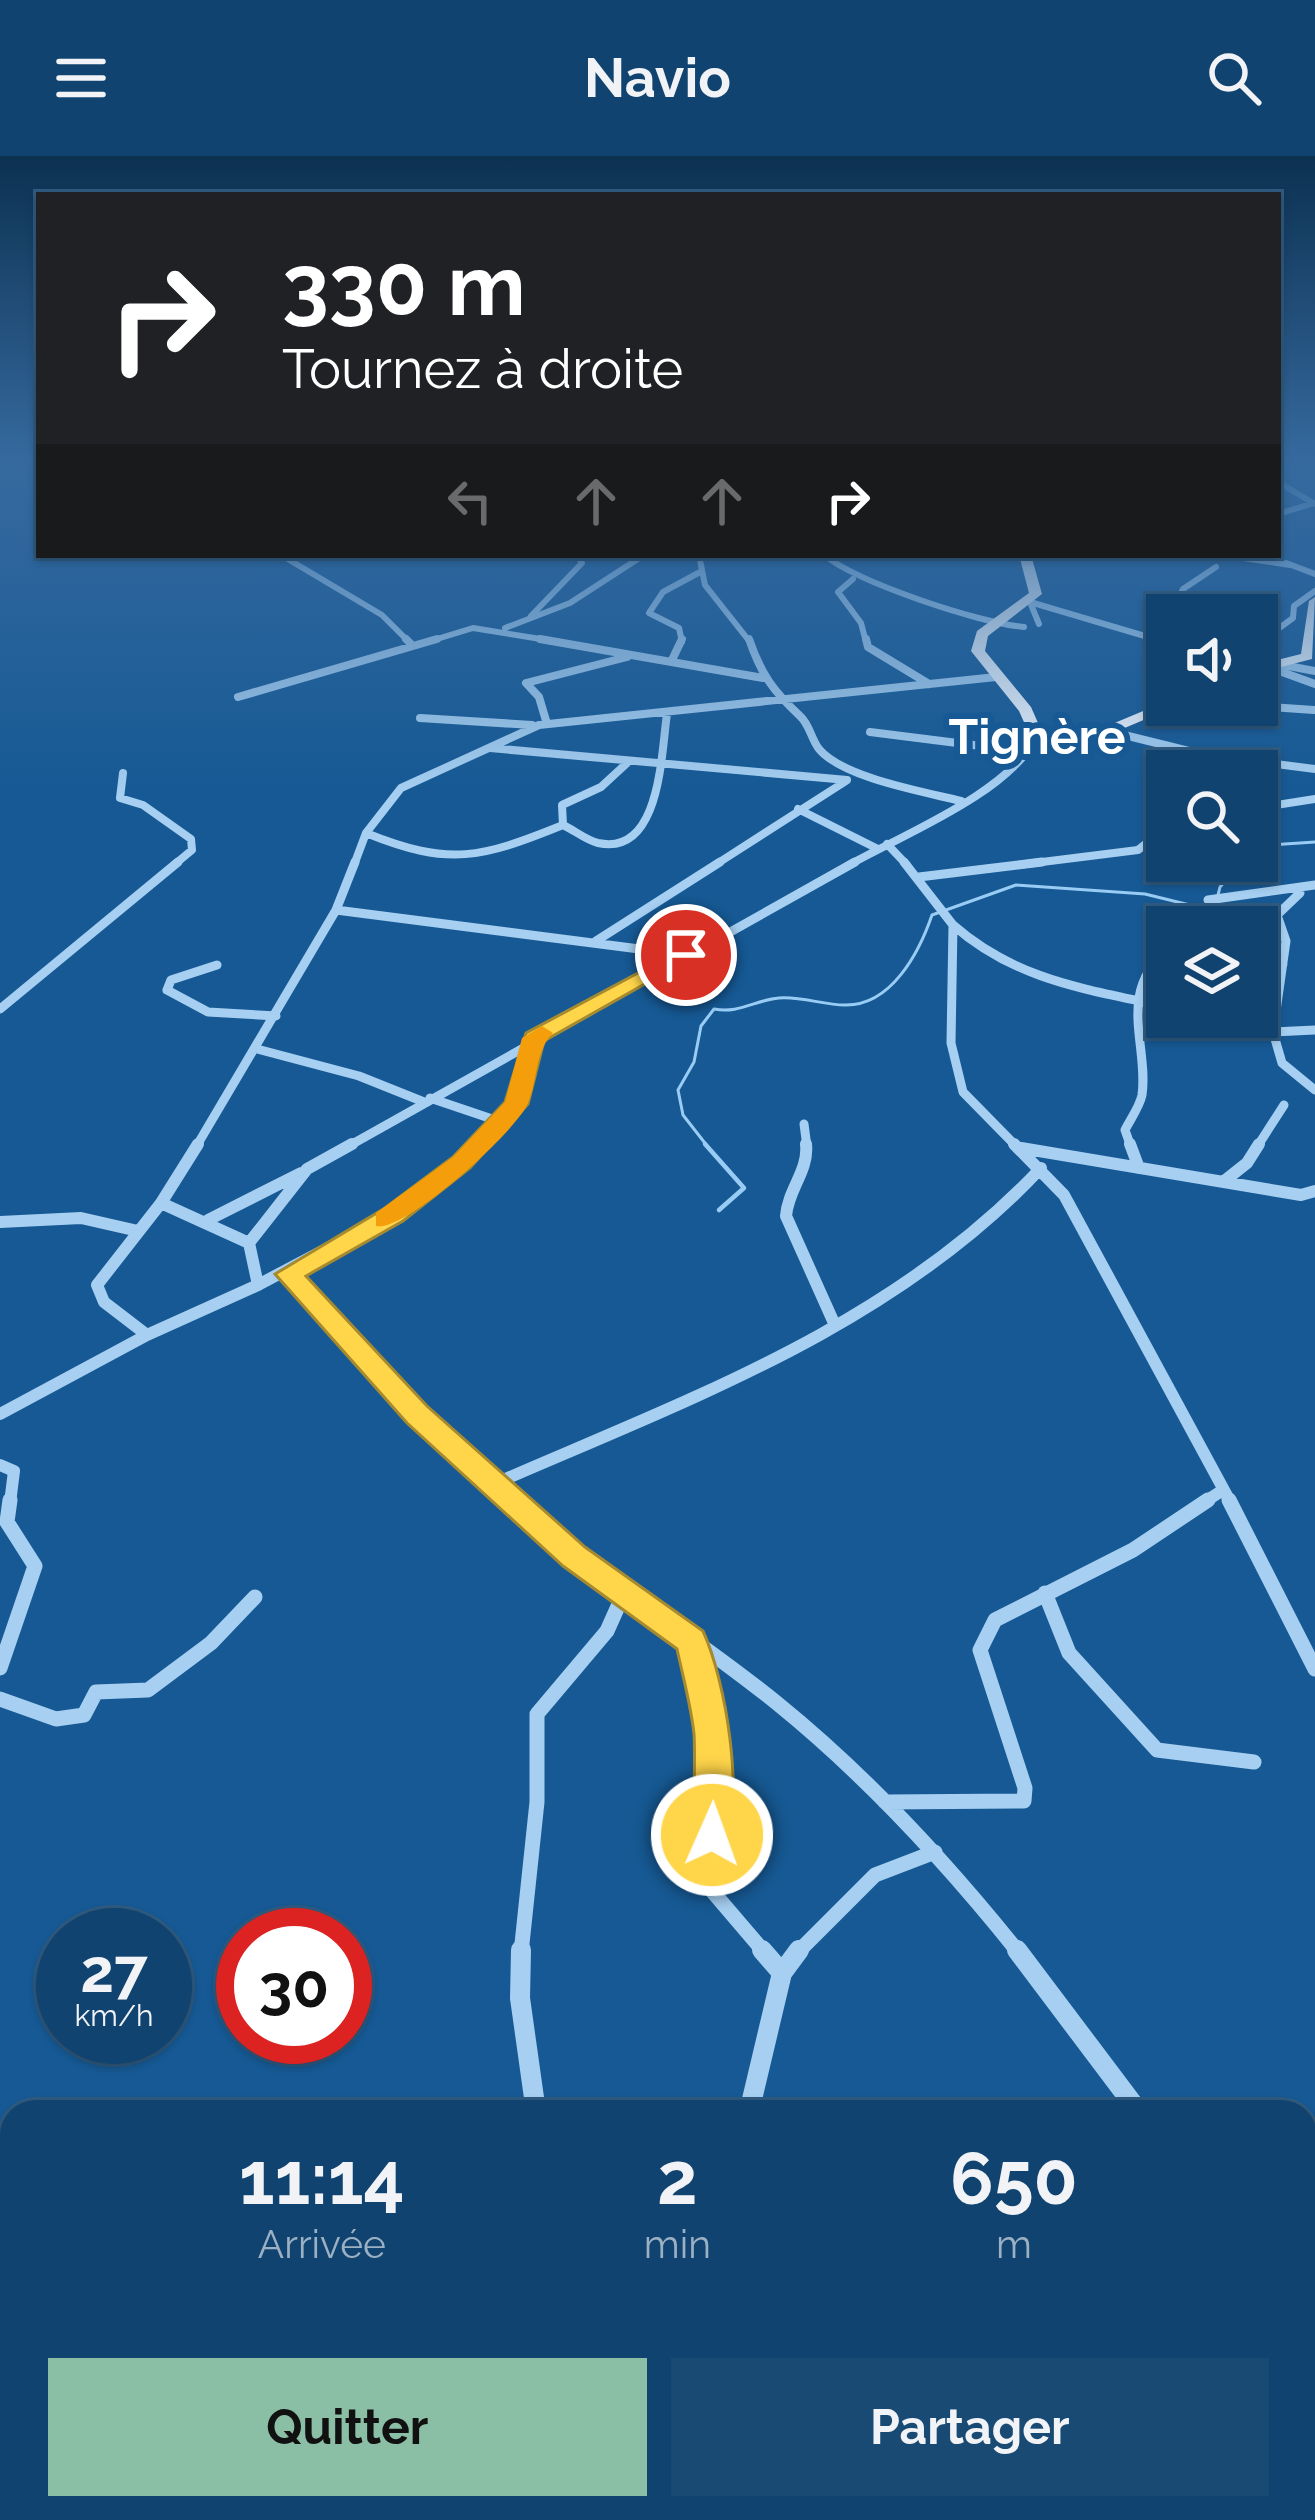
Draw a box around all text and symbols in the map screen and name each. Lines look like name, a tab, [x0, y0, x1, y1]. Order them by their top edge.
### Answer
icon: menu	[48, 45, 114, 111]
icon: search	[1201, 45, 1267, 111]
text: Navio	[584, 46, 731, 110]
text: 330 m	[282, 236, 526, 335]
icon: right	[84, 240, 240, 396]
text: Tournez à droite	[282, 337, 683, 401]
icon: left	[437, 468, 503, 534]
icon: ahead	[563, 468, 629, 534]
icon: ahead	[689, 468, 755, 534]
icon: right	[815, 468, 881, 534]
map controls	[1146, 594, 1278, 1038]
button: sound	[1146, 594, 1278, 726]
district label: Tignère	[948, 709, 1126, 765]
button: search	[1146, 750, 1278, 882]
pin	[635, 904, 737, 1006]
button: layers	[1146, 906, 1278, 1038]
icon: arrive	[653, 922, 719, 988]
position arrow	[649, 1772, 775, 1898]
speed limit sign: 30	[216, 1908, 372, 2064]
text: 27	[80, 1936, 148, 2006]
text: km/h	[74, 1998, 154, 2033]
text: 11:14	[239, 2136, 405, 2221]
text: 2	[657, 2136, 698, 2221]
text: 650	[950, 2136, 1078, 2221]
text: Arrivée	[258, 2221, 386, 2267]
text: min	[644, 2221, 711, 2267]
text: m	[996, 2221, 1032, 2267]
button: Quitter	[48, 2358, 647, 2496]
button: Partager	[671, 2358, 1269, 2496]

